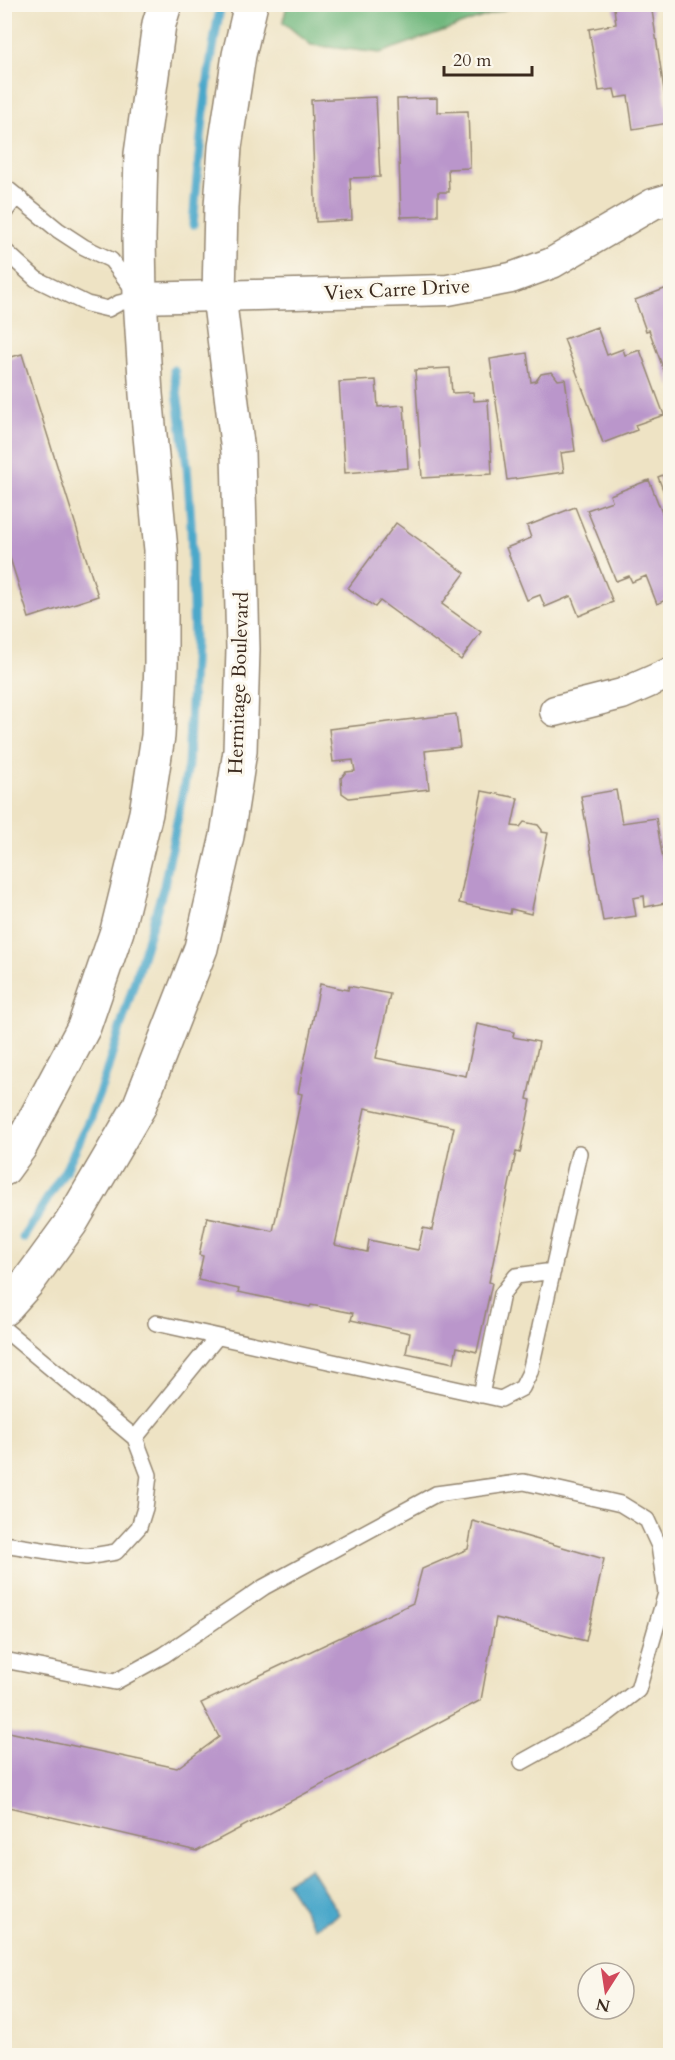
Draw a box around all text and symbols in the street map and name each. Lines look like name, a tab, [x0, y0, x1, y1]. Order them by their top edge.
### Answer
scale bar	[444, 39, 532, 77]
text: 20 m	[453, 48, 492, 73]
street label: Viex Carre Drive	[323, 272, 471, 307]
street label: Hermitage Boulevard	[222, 591, 255, 775]
north arrow	[576, 1961, 636, 2021]
text: N	[594, 1992, 612, 2017]

